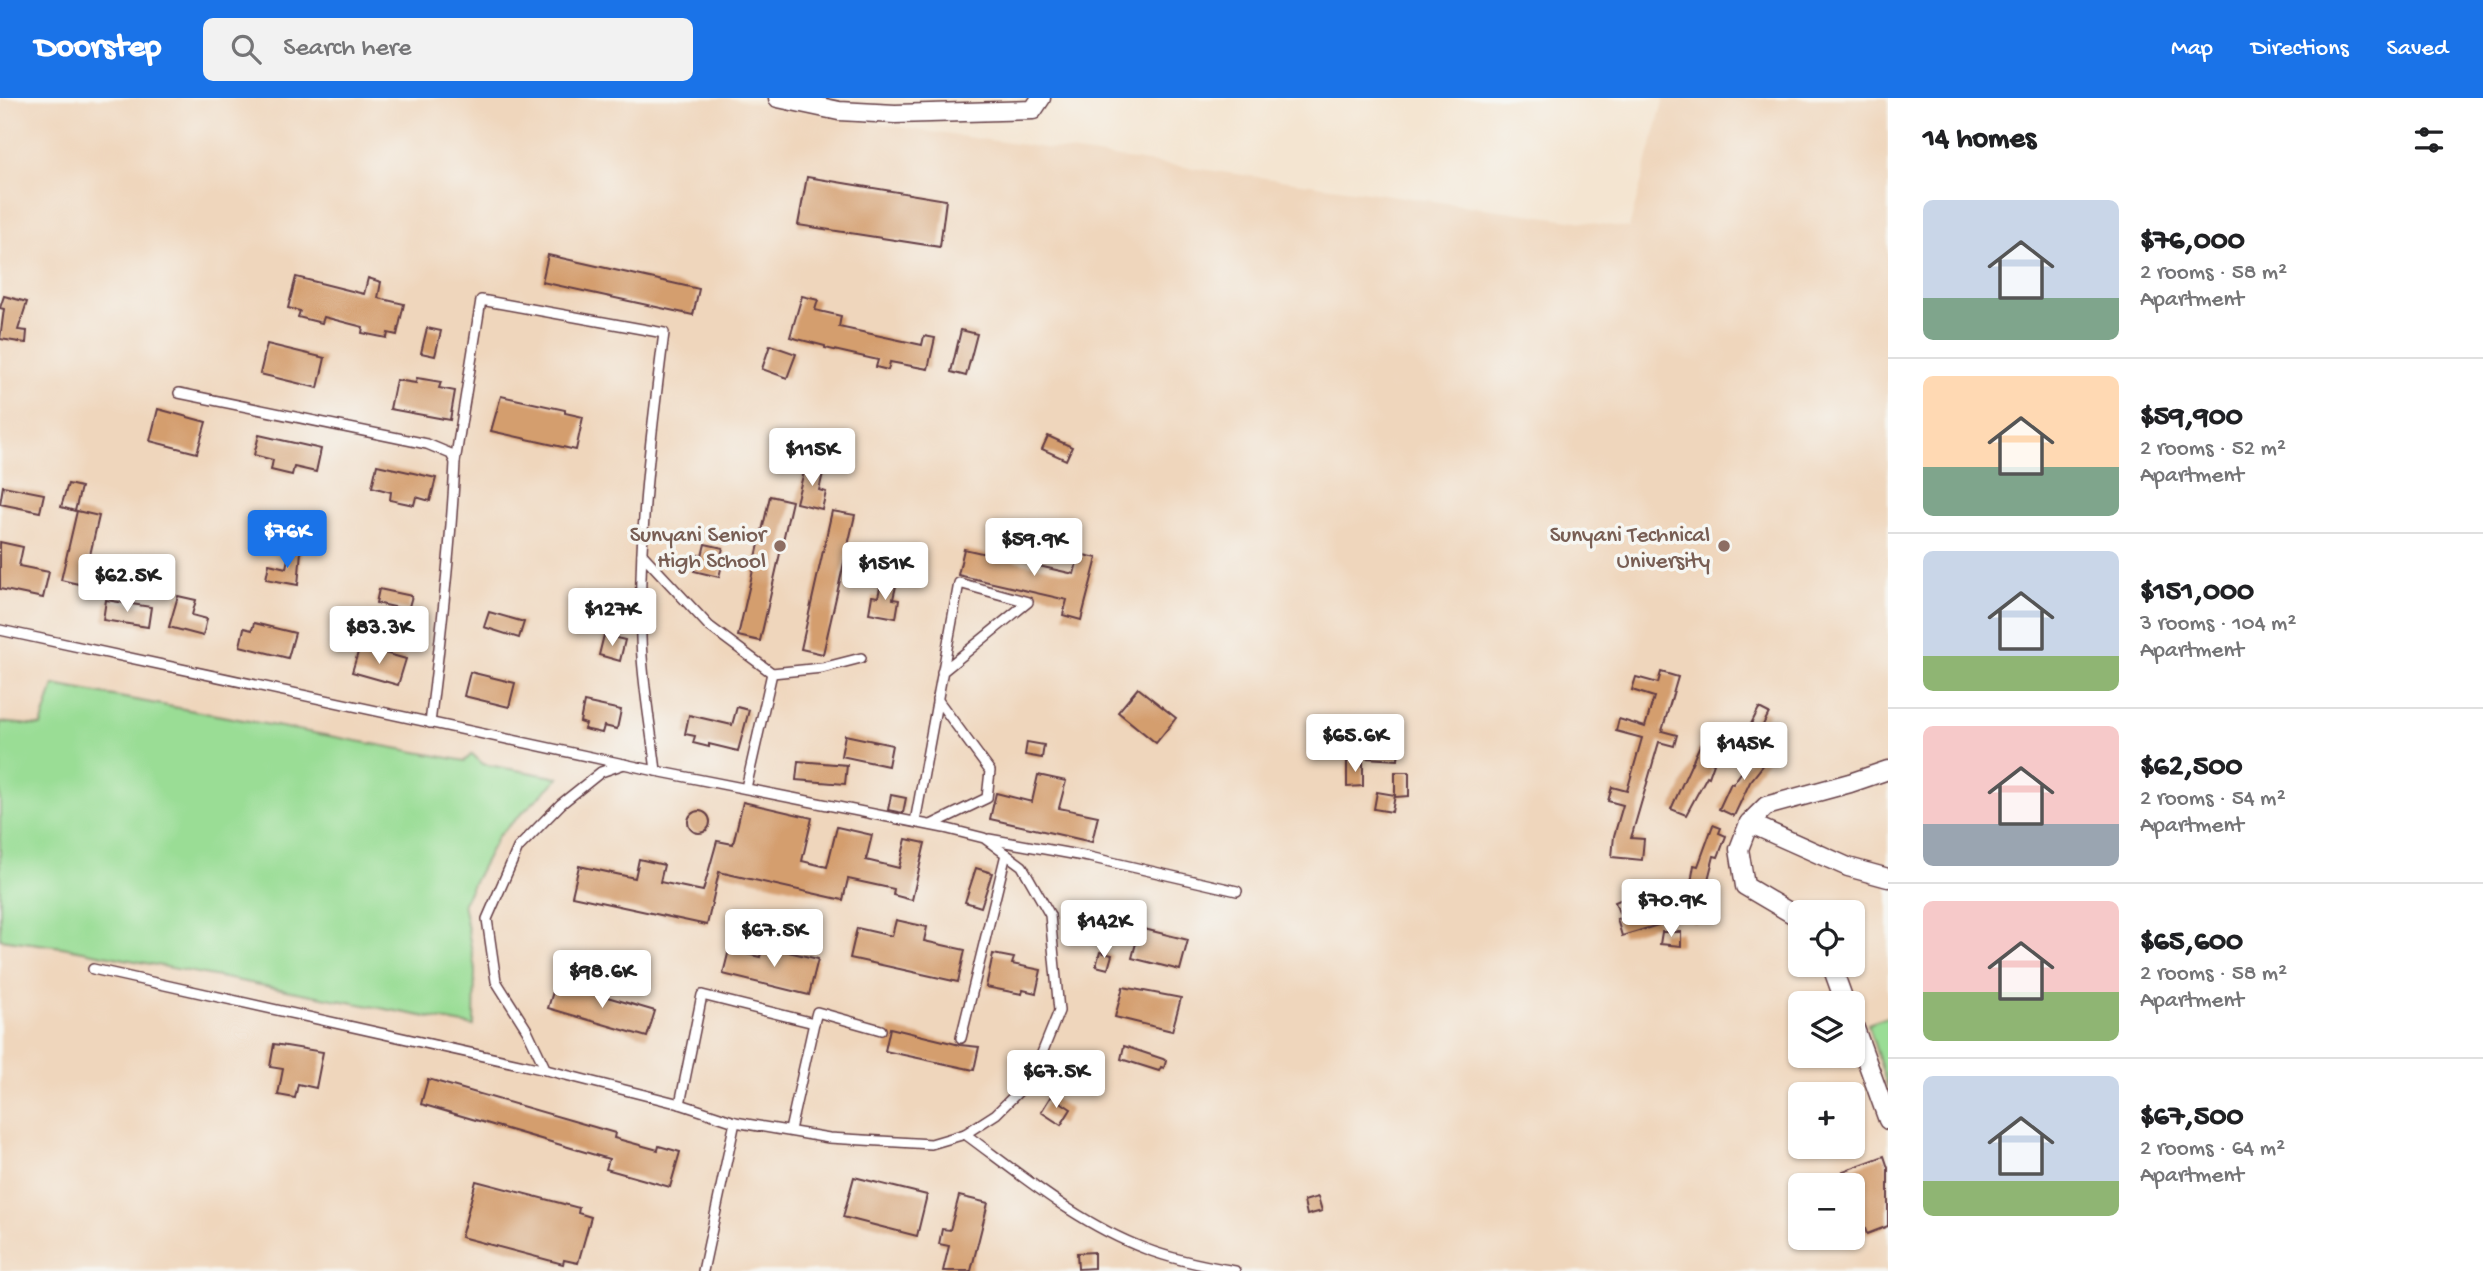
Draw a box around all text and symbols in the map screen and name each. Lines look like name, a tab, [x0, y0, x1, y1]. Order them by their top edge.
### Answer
search box	[203, 18, 693, 81]
text: Doorstep	[35, 30, 161, 68]
icon: search	[227, 30, 265, 68]
text: Search here	[283, 34, 411, 65]
text: Map	[2171, 35, 2213, 64]
text: Directions	[2251, 35, 2349, 64]
text: Saved	[2387, 35, 2448, 64]
icon: filters	[2410, 121, 2448, 159]
text: 14 homes	[1923, 123, 2036, 158]
text: $76,000	[2140, 225, 2245, 260]
icon: home	[1979, 228, 2063, 312]
text: 2 rooms · 58 m²	[2140, 260, 2287, 287]
text: Apartment	[2140, 287, 2244, 314]
text: $59,900	[2140, 401, 2243, 436]
icon: home	[1979, 404, 2063, 488]
pin: $115K	[763, 428, 861, 488]
text: 2 rooms · 52 m²	[2140, 436, 2286, 463]
text: $115K	[785, 437, 839, 464]
text: Apartment	[2140, 463, 2244, 490]
pin: $76K	[246, 510, 328, 570]
pin: $59.9K	[977, 518, 1091, 578]
text: $76K	[264, 519, 310, 546]
place label: Sunyani Senior High School	[630, 523, 768, 576]
place label: Sunyani Technical University	[1550, 523, 1710, 576]
text: $59.9K	[1001, 527, 1067, 554]
marker: Sunyani Senior High School	[772, 538, 788, 554]
marker: Sunyani Technical University	[1716, 538, 1732, 554]
pin: $151K	[836, 542, 934, 602]
text: $151K	[858, 551, 912, 578]
pin: $62.5K	[70, 554, 184, 614]
text: $62.5K	[94, 563, 160, 590]
text: $151,000	[2140, 576, 2254, 611]
icon: home	[1979, 579, 2063, 663]
pin: $127K	[563, 588, 661, 648]
text: $127K	[584, 597, 640, 624]
pin: $83.3K	[322, 606, 436, 666]
text: 3 rooms · 104 m²	[2140, 611, 2296, 638]
text: $83.3K	[346, 615, 412, 642]
text: Apartment	[2140, 638, 2244, 665]
pin: $65.6K	[1298, 714, 1412, 774]
pin: $145K	[1695, 722, 1793, 782]
text: $65.6K	[1322, 723, 1388, 750]
text: $145K	[1716, 731, 1772, 758]
text: $62,500	[2140, 751, 2243, 786]
icon: home	[1979, 754, 2063, 838]
text: 2 rooms · 54 m²	[2140, 786, 2286, 813]
text: Apartment	[2140, 813, 2244, 840]
pin: $70.9K	[1614, 880, 1728, 939]
text: $70.9K	[1638, 888, 1704, 915]
pin: $142K	[1055, 900, 1153, 960]
map controls	[1788, 900, 1865, 1250]
button: locate	[1788, 900, 1865, 977]
text: $142K	[1077, 909, 1131, 936]
pin: $67.5K	[717, 910, 831, 969]
text: $67.5K	[741, 918, 807, 945]
text: $65,600	[2140, 926, 2243, 961]
icon: home	[1979, 929, 2063, 1013]
pin: $98.6K	[545, 950, 659, 1010]
text: $98.6K	[569, 959, 635, 986]
text: 2 rooms · 58 m²	[2140, 961, 2287, 988]
text: Apartment	[2140, 988, 2244, 1015]
button: layers	[1788, 991, 1865, 1068]
pin: $67.5K	[999, 1051, 1113, 1110]
text: $67.5K	[1023, 1059, 1089, 1086]
button: +	[1788, 1082, 1865, 1159]
text: $67,500	[2140, 1101, 2244, 1136]
icon: home	[1979, 1104, 2063, 1188]
text: 2 rooms · 64 m²	[2140, 1136, 2285, 1163]
text: Apartment	[2140, 1163, 2244, 1190]
button: −	[1788, 1173, 1865, 1250]

